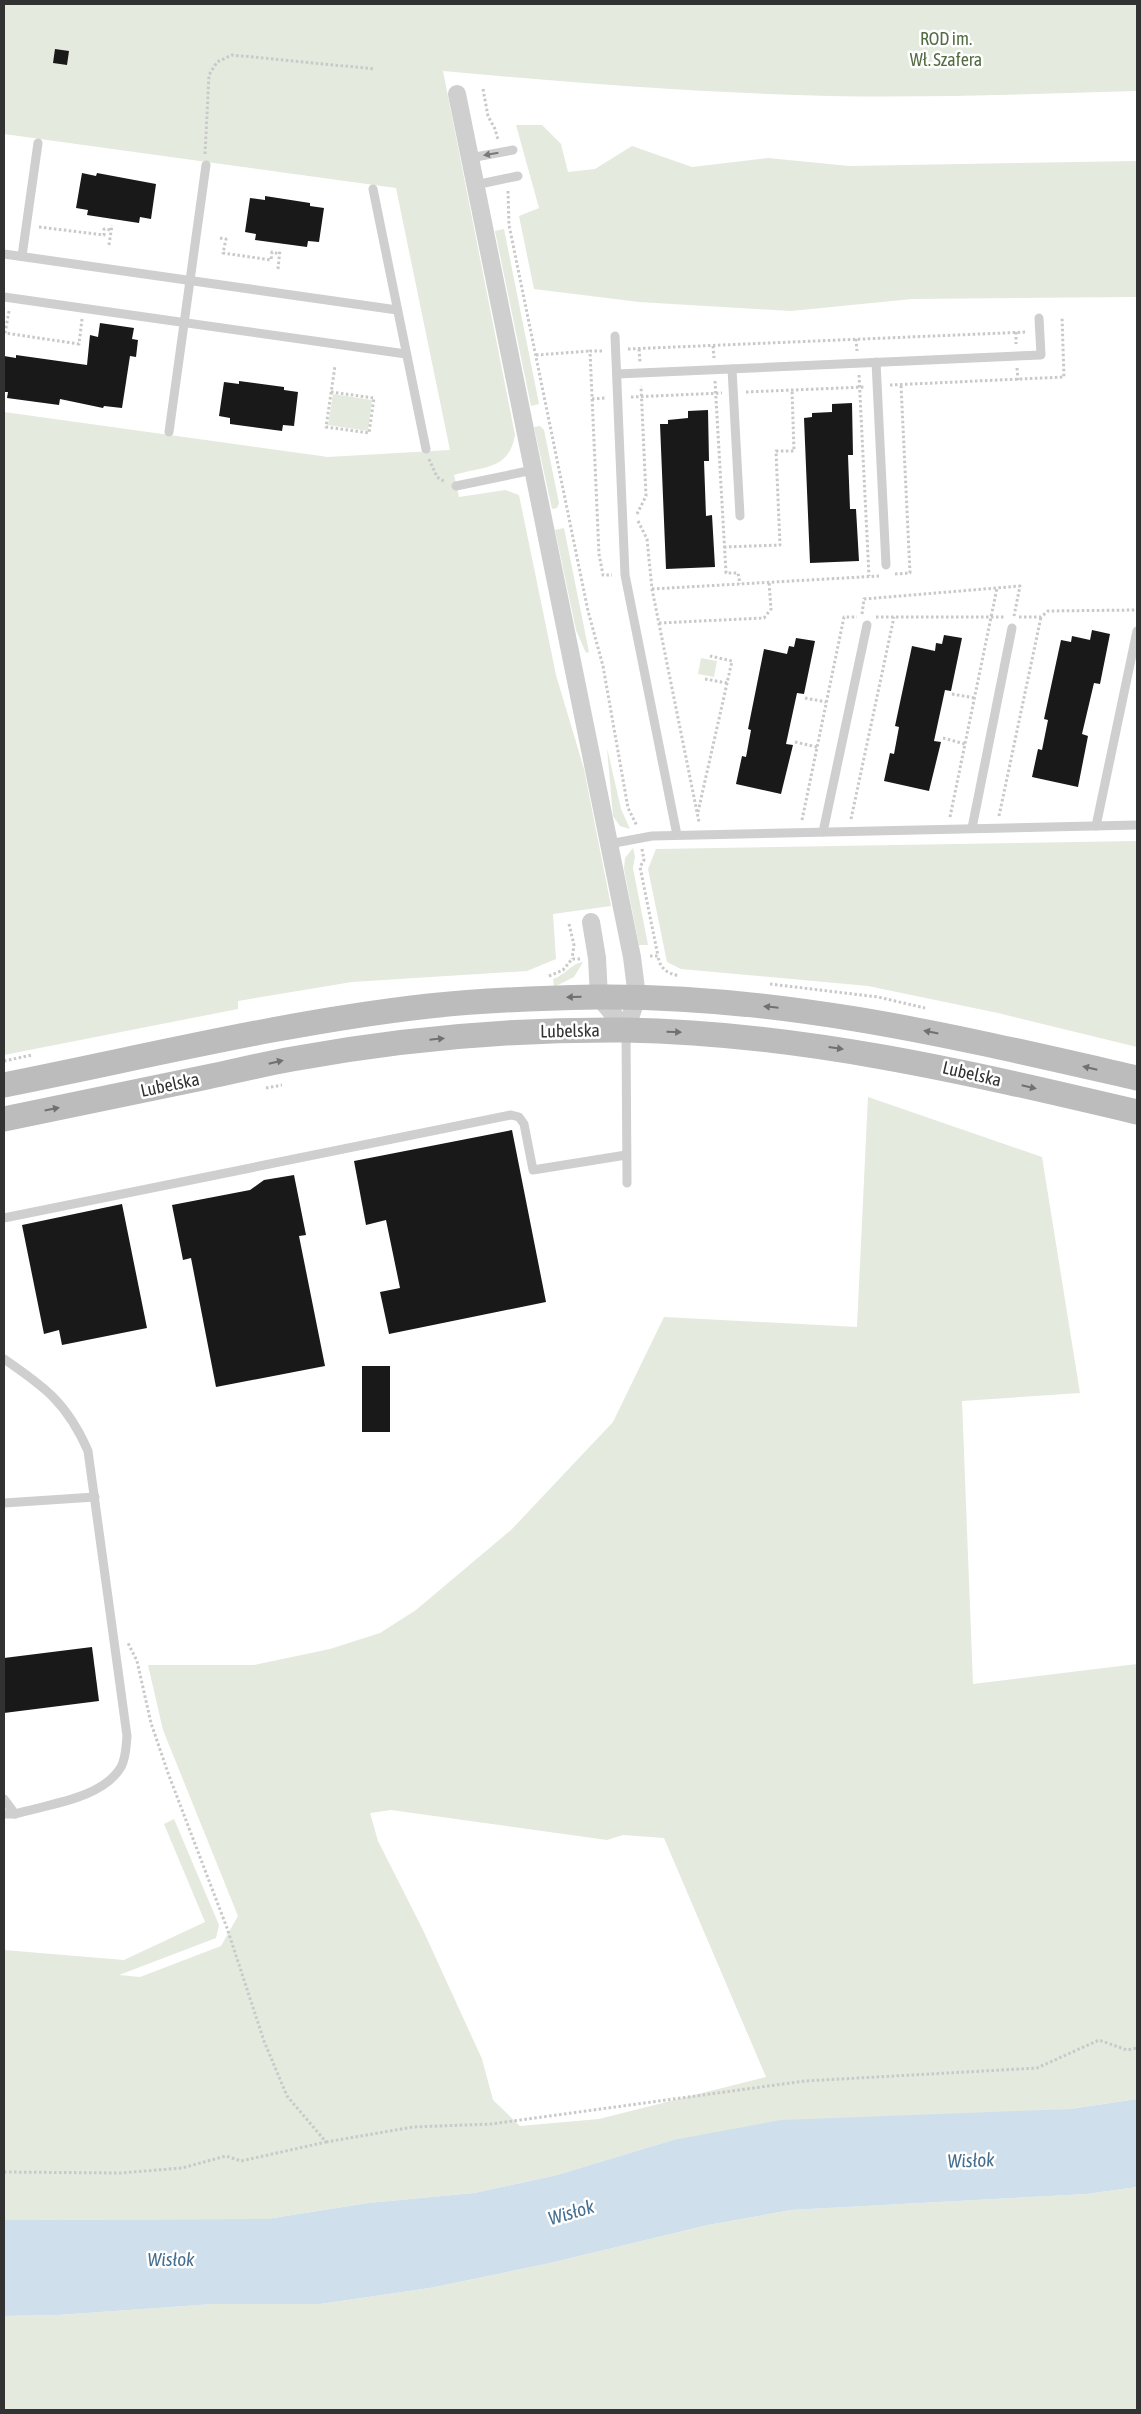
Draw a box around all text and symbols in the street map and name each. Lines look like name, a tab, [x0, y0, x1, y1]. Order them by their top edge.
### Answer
park label: ROD im. Wł. Szafera	[910, 28, 982, 70]
one-way arrow	[483, 150, 499, 158]
one-way arrow	[565, 994, 581, 1002]
one-way arrow	[762, 1003, 778, 1011]
street label: Lubelska	[540, 1019, 600, 1042]
one-way arrow	[923, 1027, 939, 1035]
one-way arrow	[667, 1029, 683, 1037]
one-way arrow	[429, 1035, 445, 1043]
one-way arrow	[828, 1044, 844, 1052]
street label: Lubelska	[941, 1057, 1004, 1090]
one-way arrow	[269, 1058, 284, 1066]
one-way arrow	[1081, 1063, 1097, 1071]
street label: Lubelska	[138, 1068, 201, 1101]
one-way arrow	[1022, 1083, 1037, 1091]
one-way arrow	[44, 1105, 59, 1113]
water label: Wisłok	[947, 2148, 995, 2172]
water label: Wisłok	[545, 2195, 597, 2229]
water label: Wisłok	[148, 2248, 195, 2270]

